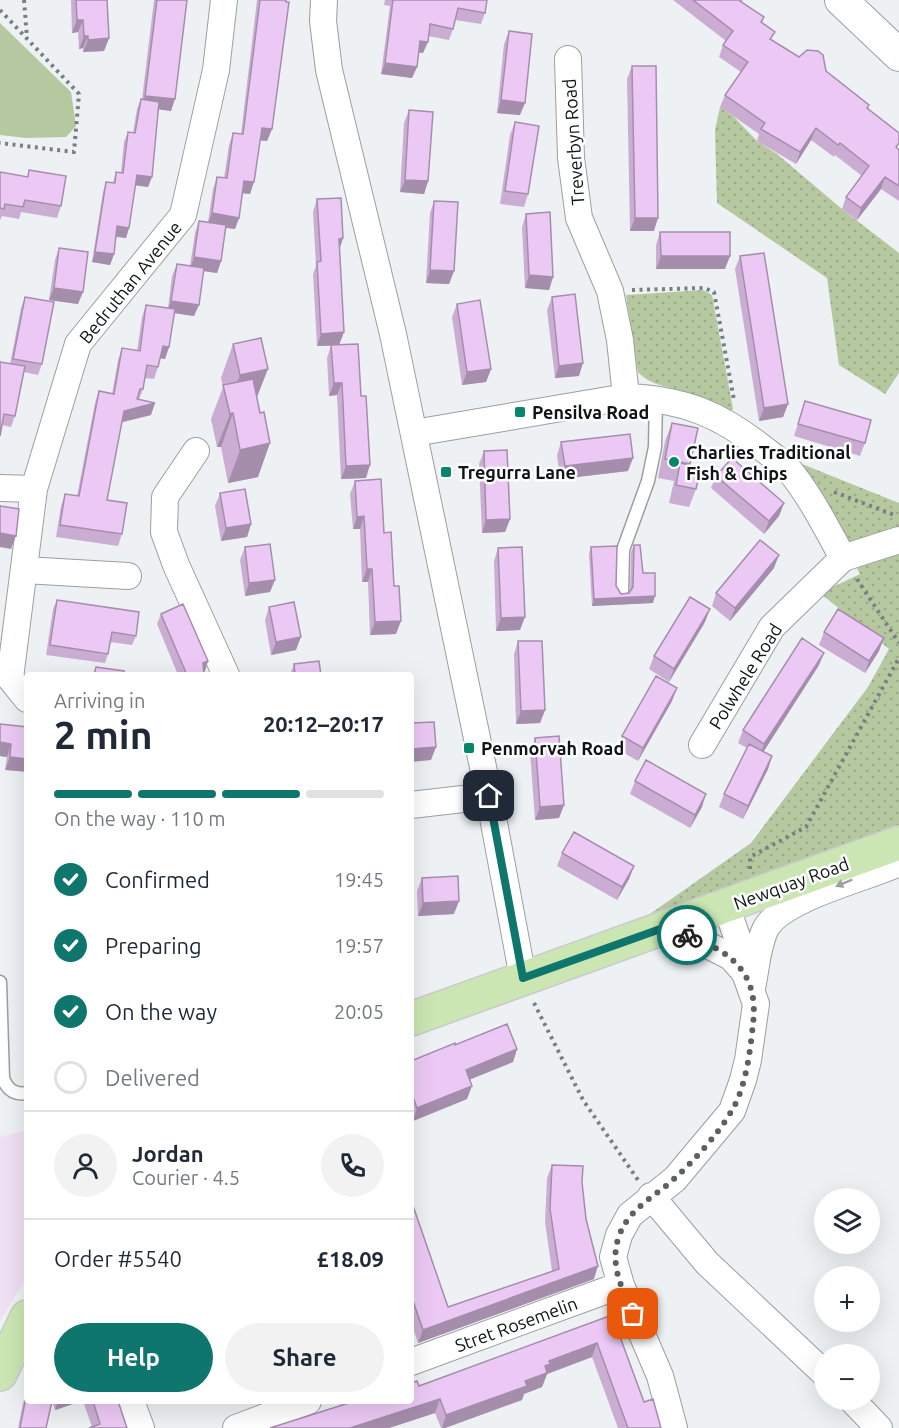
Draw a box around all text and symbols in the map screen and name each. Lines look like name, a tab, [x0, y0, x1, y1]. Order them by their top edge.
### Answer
street label: Treverbyn Road	[559, 78, 587, 206]
street label: Bedruthan Avenue	[75, 217, 185, 347]
place label: Pensilva Road	[532, 402, 649, 422]
marker: Pensilva Road	[513, 405, 527, 419]
place label: Charlies Traditional Fish & Chips	[686, 442, 851, 483]
marker: Charlies Traditional Fish & Chips	[667, 455, 681, 469]
place label: Tregurra Lane	[458, 462, 576, 482]
marker: Tregurra Lane	[439, 465, 453, 479]
street label: Polwhele Road	[705, 620, 785, 732]
text: Arriving in	[54, 689, 145, 712]
text: 20:12–20:17	[263, 711, 384, 736]
text: 2 min	[54, 713, 153, 756]
place label: Penmorvah Road	[481, 738, 624, 758]
marker: Penmorvah Road	[462, 741, 476, 755]
pin	[463, 770, 514, 821]
icon: home	[472, 779, 505, 812]
text: On the way · 110 m	[54, 807, 226, 830]
street label: Newquay Road	[731, 853, 851, 913]
icon: check	[54, 863, 87, 896]
text: Confirmed	[105, 867, 210, 892]
text: 19:45	[334, 868, 384, 891]
one-way arrow	[835, 879, 853, 888]
courier	[657, 905, 717, 965]
icon: bike	[671, 919, 704, 952]
icon: check	[54, 929, 87, 962]
text: Preparing	[105, 933, 202, 958]
text: 19:57	[334, 934, 384, 957]
icon: check	[54, 995, 87, 1028]
text: On the way	[105, 999, 217, 1024]
text: 20:05	[334, 1000, 384, 1023]
text: Delivered	[105, 1065, 200, 1090]
button: person	[54, 1134, 117, 1197]
button: phone	[321, 1134, 384, 1197]
text: Jordan	[132, 1141, 204, 1166]
text: Courier · 4.5	[132, 1166, 240, 1189]
map controls	[814, 1188, 880, 1410]
button: layers	[814, 1188, 880, 1254]
text: Order #5540	[54, 1246, 182, 1271]
text: £18.09	[317, 1246, 384, 1271]
button: +	[814, 1266, 880, 1332]
pin	[607, 1288, 658, 1339]
street label: Stret Rosemelin	[452, 1293, 580, 1355]
icon: bag	[616, 1297, 649, 1330]
button: Help	[54, 1323, 213, 1392]
button: Share	[225, 1323, 384, 1392]
button: −	[814, 1344, 880, 1410]

